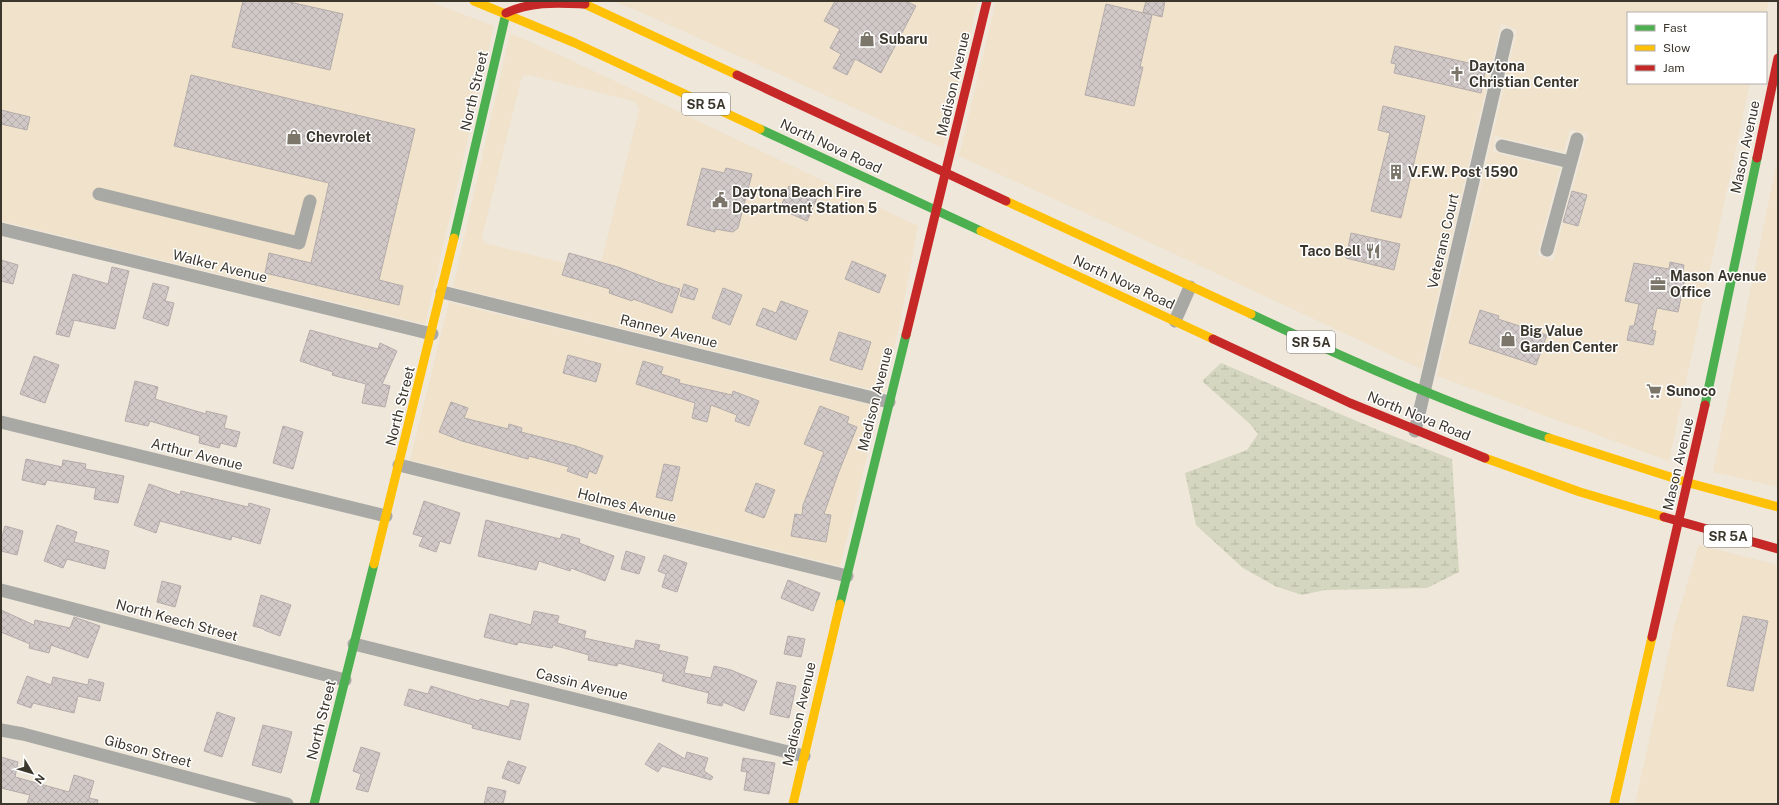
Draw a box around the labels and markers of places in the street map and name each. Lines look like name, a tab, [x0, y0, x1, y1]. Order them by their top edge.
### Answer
shop icon: Subaru	[858, 30, 876, 48]
place label: Subaru	[879, 31, 928, 47]
place label: Daytona Christian Center	[1469, 58, 1579, 90]
church icon: Daytona Christian Center	[1448, 65, 1466, 83]
shop icon: Chevrolet	[285, 128, 303, 146]
place label: Chevrolet	[306, 129, 371, 145]
building icon: V.F.W. Post 1590	[1387, 163, 1405, 181]
place label: V.F.W. Post 1590	[1408, 164, 1518, 180]
place label: Daytona Beach Fire Department Station 5	[732, 184, 877, 216]
public building icon: Daytona Beach Fire Department Station 5	[711, 191, 729, 209]
restaurant icon: Taco Bell	[1364, 242, 1382, 260]
place label: Taco Bell	[1300, 243, 1361, 259]
place label: Mason Avenue Office	[1670, 268, 1767, 300]
office icon: Mason Avenue Office	[1649, 275, 1667, 293]
place label: Big Value Garden Center	[1520, 323, 1618, 355]
shop icon: Big Value Garden Center	[1499, 330, 1517, 348]
supermarket icon: Sunoco	[1645, 382, 1663, 400]
place label: Sunoco	[1666, 383, 1716, 399]

